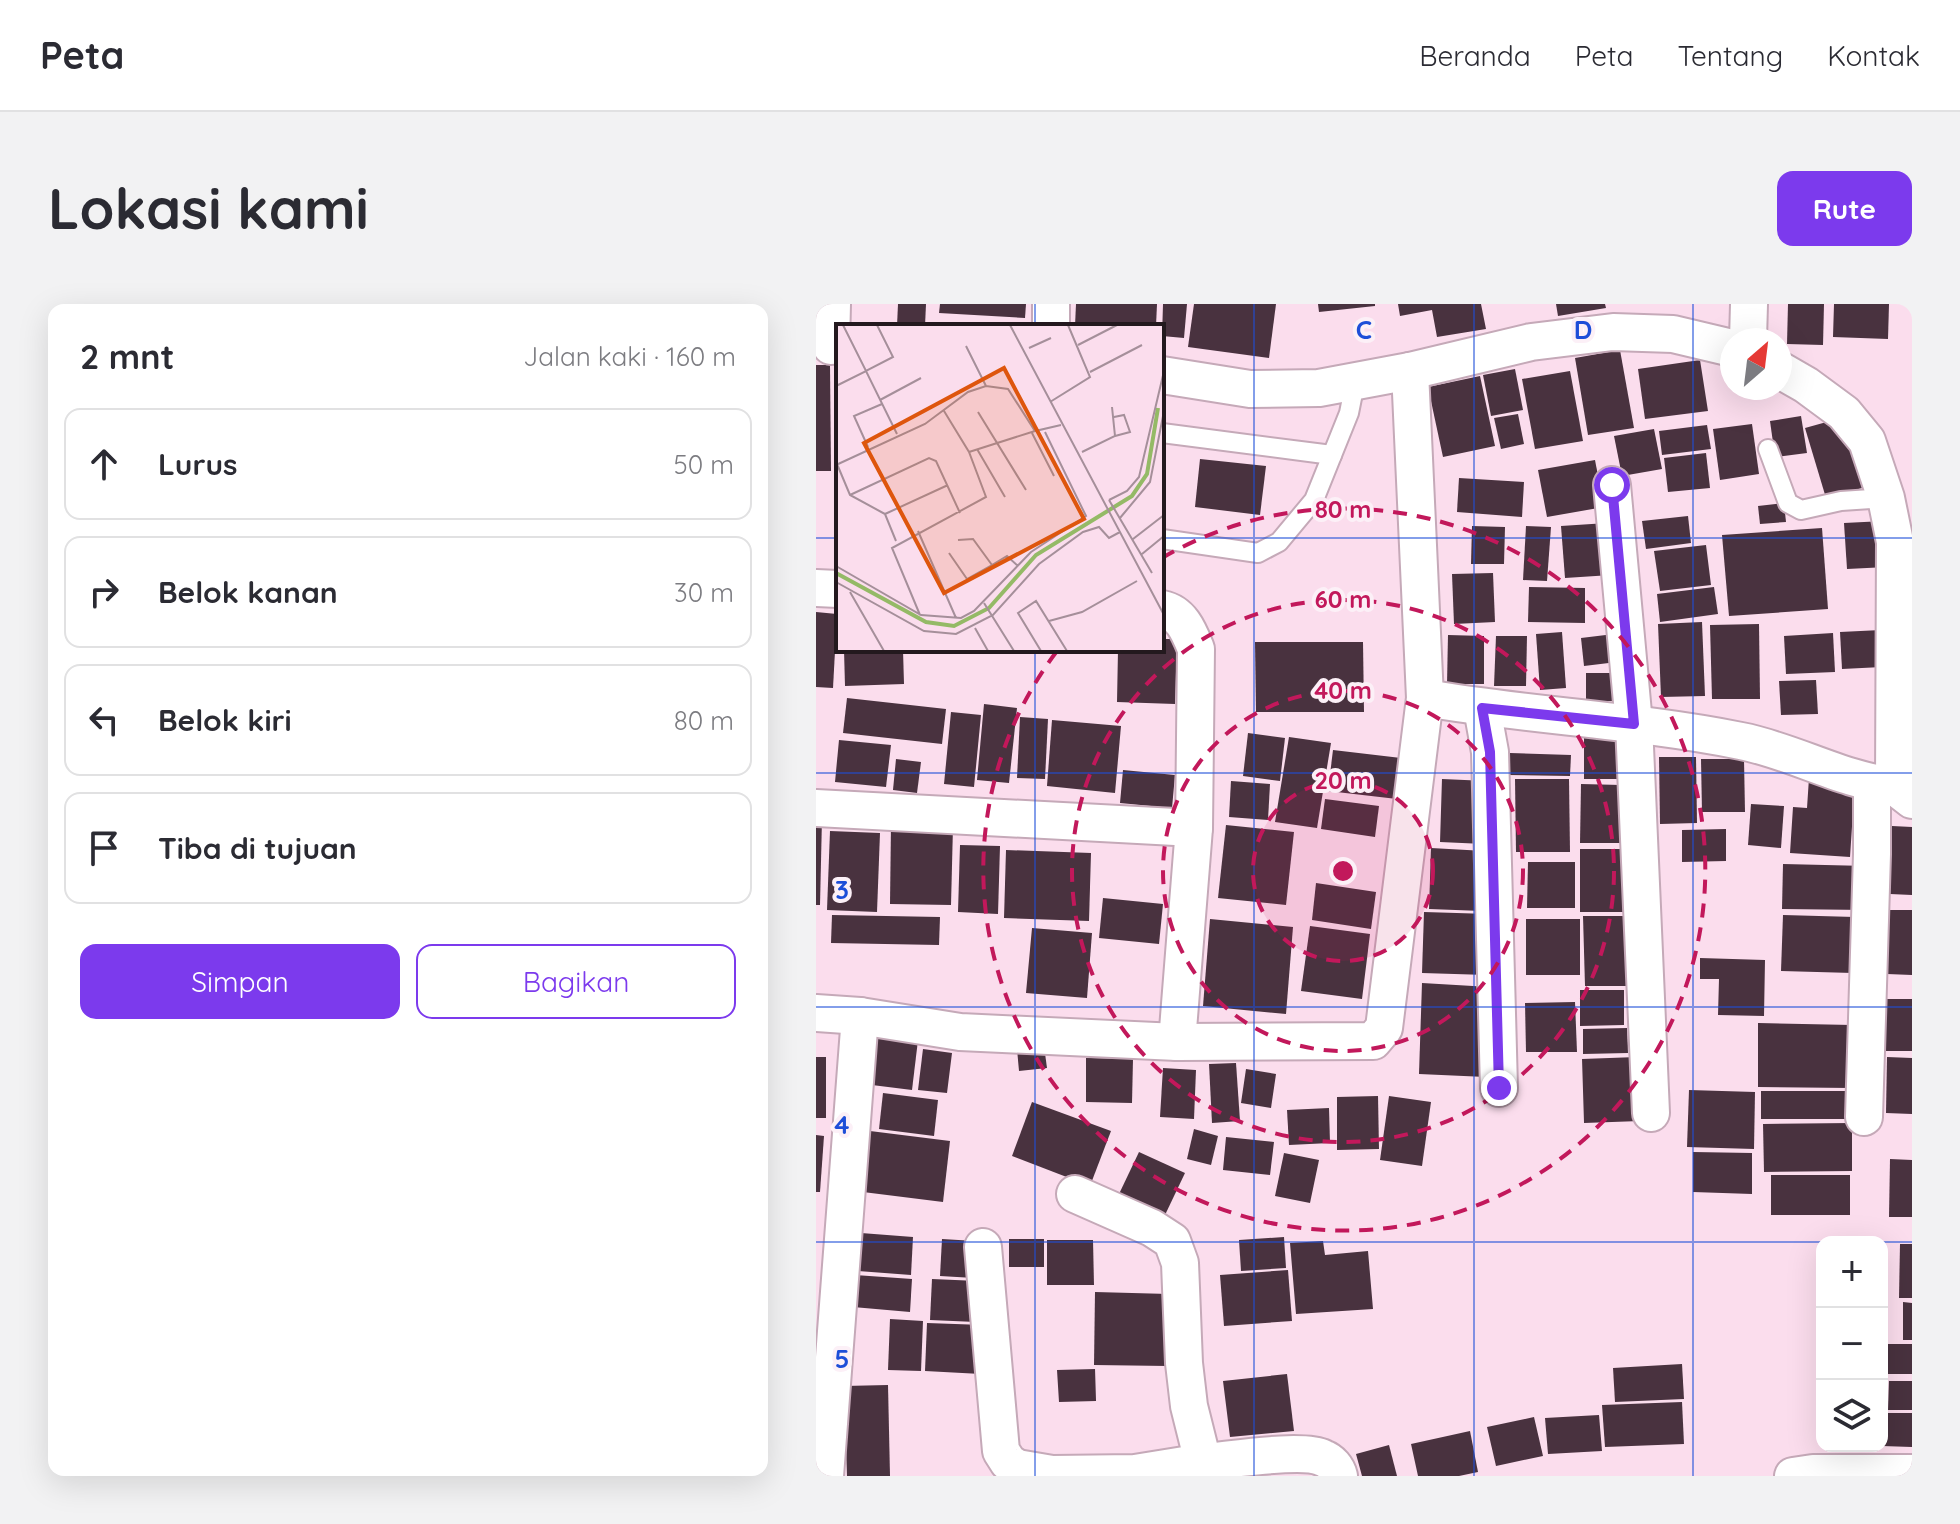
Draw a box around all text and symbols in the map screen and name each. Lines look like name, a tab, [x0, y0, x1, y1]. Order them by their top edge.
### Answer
text: Peta	[40, 31, 124, 79]
text: Beranda	[1419, 38, 1531, 73]
text: Peta	[1575, 38, 1633, 73]
text: Tentang	[1677, 38, 1783, 73]
text: Kontak	[1827, 38, 1920, 73]
button: Rute	[1777, 171, 1912, 246]
text: Lokasi kami	[48, 173, 369, 243]
text: C	[1356, 313, 1372, 346]
text: D	[1574, 313, 1592, 346]
inset map	[836, 324, 1164, 652]
north arrow	[1720, 328, 1792, 400]
text: 2 mnt	[80, 335, 174, 378]
text: Jalan kaki · 160 m	[523, 340, 736, 373]
icon: ahead	[82, 442, 126, 486]
text: Lurus	[158, 445, 238, 483]
text: 50 m	[674, 448, 734, 481]
route start	[1594, 467, 1630, 503]
text: 80 m	[1315, 494, 1371, 524]
icon: right	[82, 570, 126, 614]
text: Belok kanan	[158, 573, 338, 611]
text: 30 m	[674, 576, 734, 609]
text: 60 m	[1315, 584, 1371, 614]
text: 40 m	[1314, 675, 1372, 705]
icon: left	[82, 698, 126, 742]
text: Belok kiri	[158, 701, 292, 739]
text: 80 m	[674, 704, 734, 737]
text: 20 m	[1314, 765, 1372, 795]
icon: arrive	[82, 826, 126, 870]
text: Tiba di tujuan	[158, 829, 357, 867]
centre of rings	[1329, 857, 1357, 885]
text: 3	[835, 873, 849, 906]
button: Simpan	[80, 944, 400, 1019]
button: Bagikan	[416, 944, 736, 1019]
route end	[1481, 1070, 1517, 1106]
text: 4	[834, 1108, 850, 1141]
map controls	[1816, 1236, 1888, 1452]
button: +	[1816, 1236, 1888, 1308]
button: −	[1816, 1308, 1888, 1380]
text: 5	[835, 1342, 849, 1375]
button: layers	[1816, 1380, 1888, 1452]

